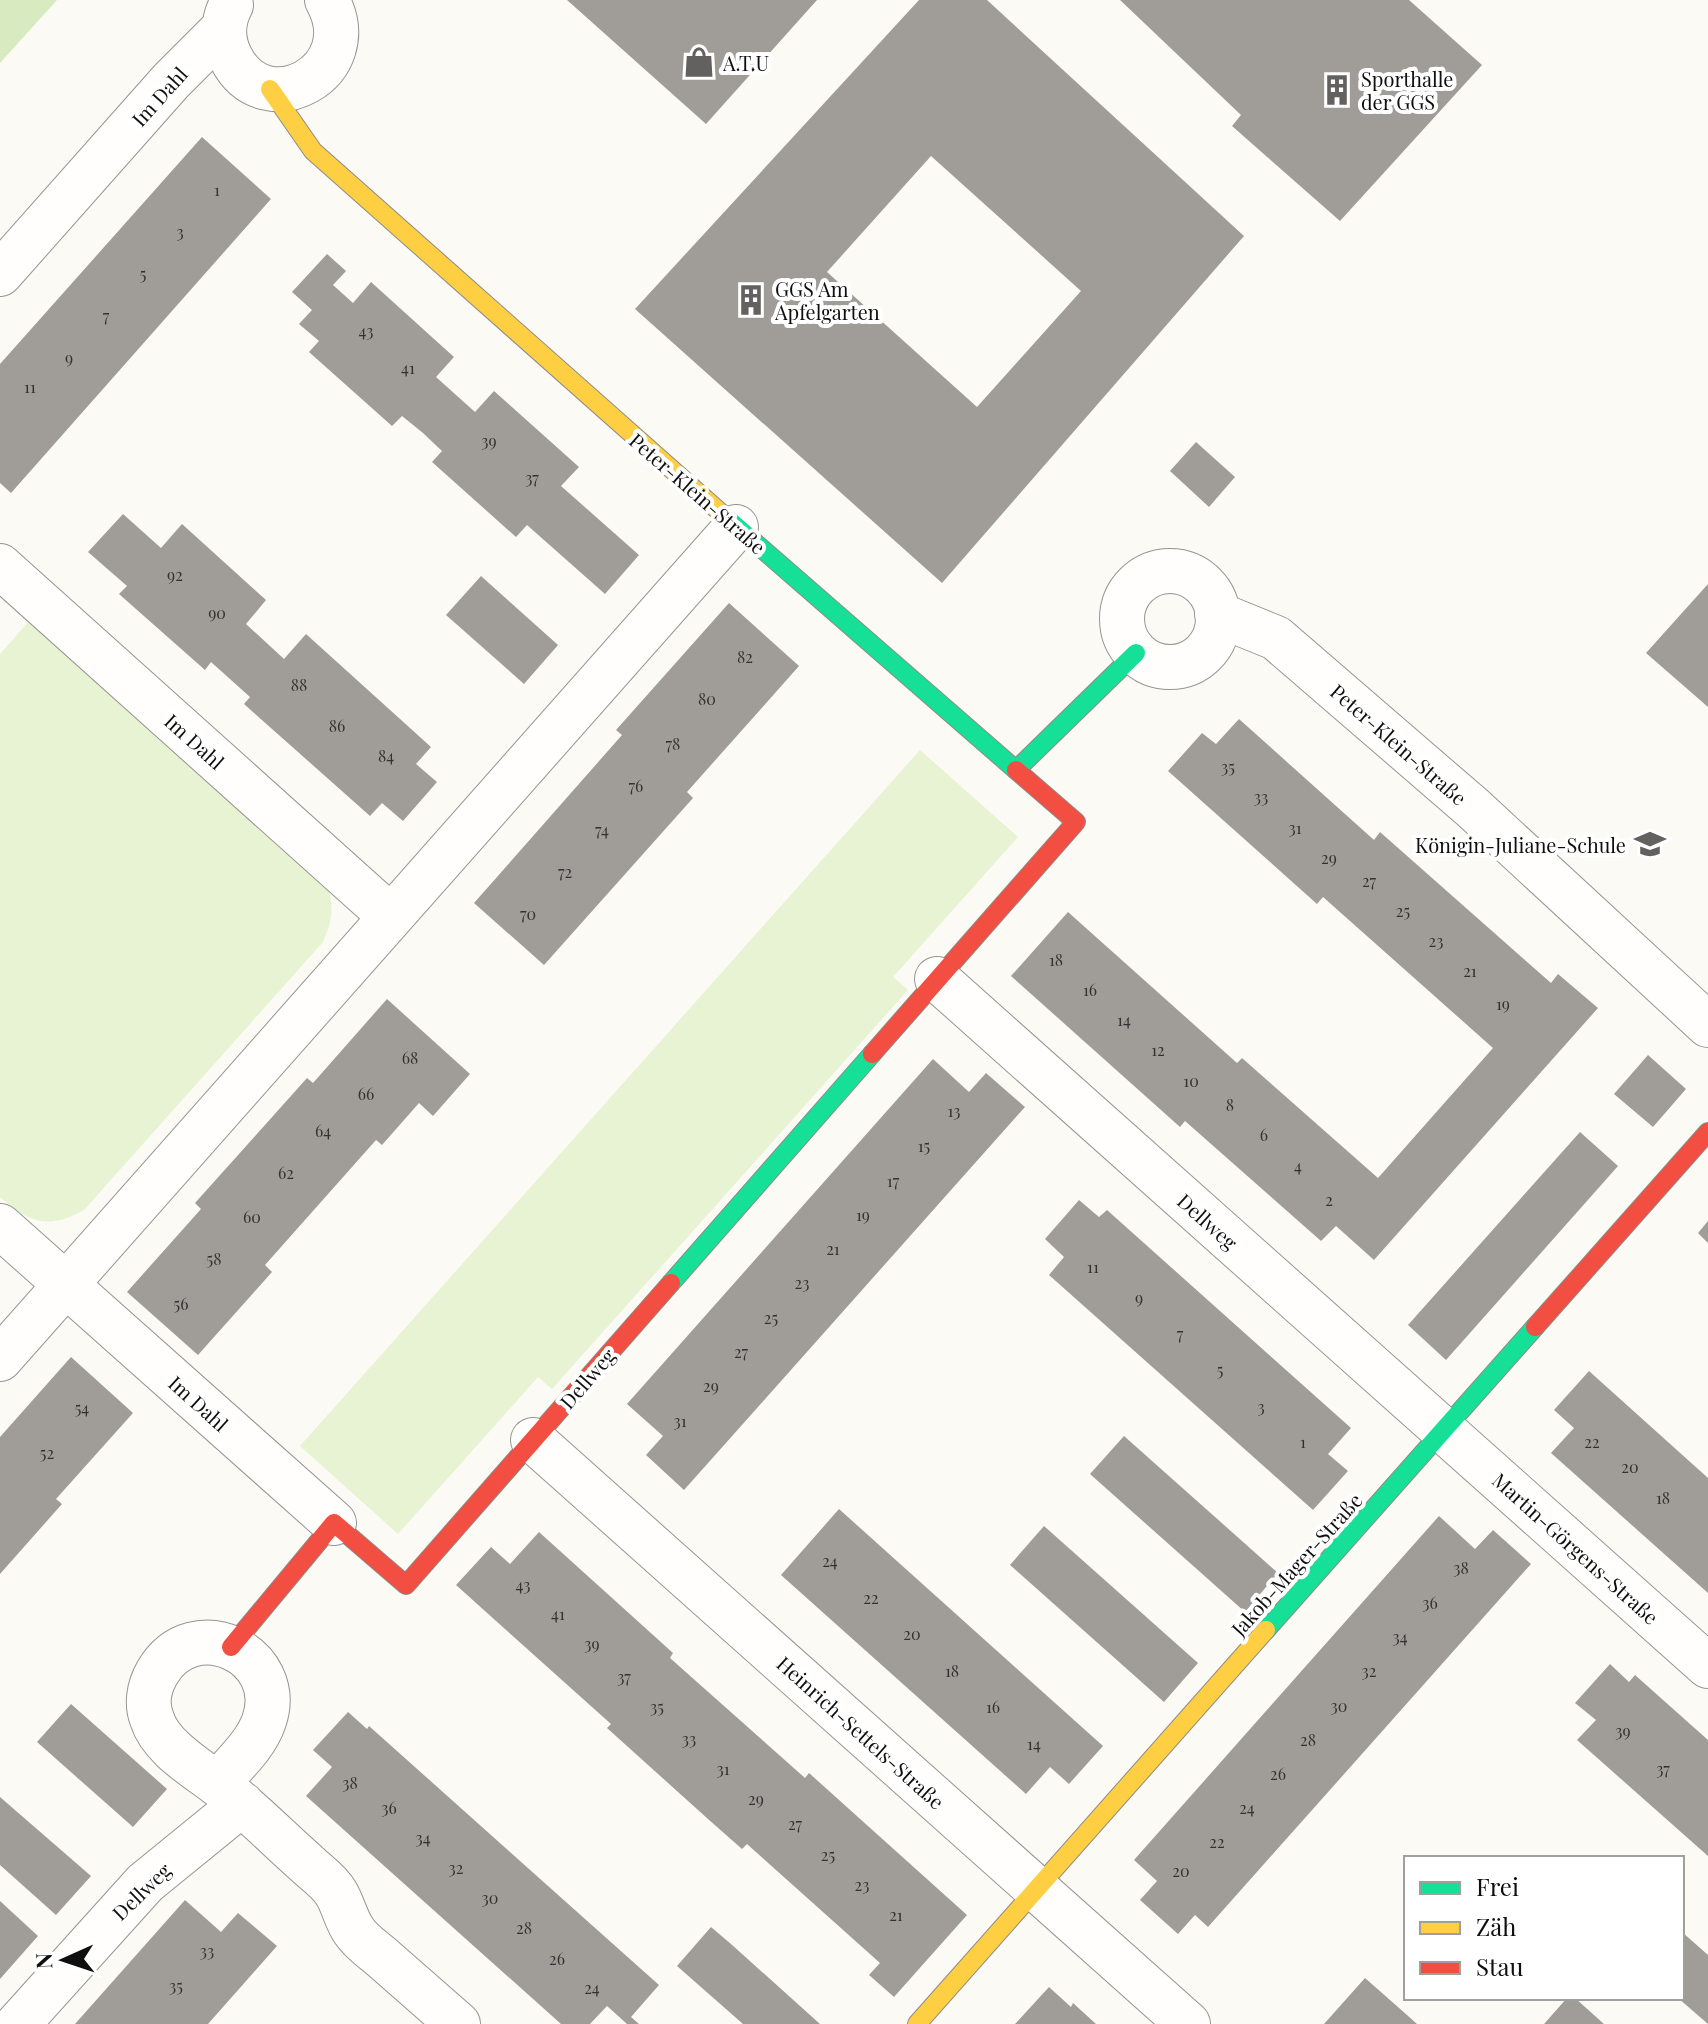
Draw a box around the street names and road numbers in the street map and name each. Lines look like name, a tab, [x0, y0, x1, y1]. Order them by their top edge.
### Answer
street label: Im Dahl	[125, 60, 193, 132]
street label: Peter-Klein-Straße	[624, 426, 772, 560]
street label: Peter-Klein-Straße	[1325, 677, 1473, 811]
street label: Im Dahl	[159, 707, 231, 775]
street label: Dellweg	[1172, 1187, 1244, 1255]
street label: Dellweg	[553, 1342, 621, 1414]
street label: Im Dahl	[163, 1369, 235, 1437]
street label: Martin-Görgens-Straße	[1487, 1466, 1665, 1630]
street label: Jakob-Mager-Straße	[1224, 1487, 1367, 1642]
street label: Heinrich-Settels-Straße	[772, 1650, 950, 1814]
street label: Dellweg	[106, 1856, 177, 1926]

